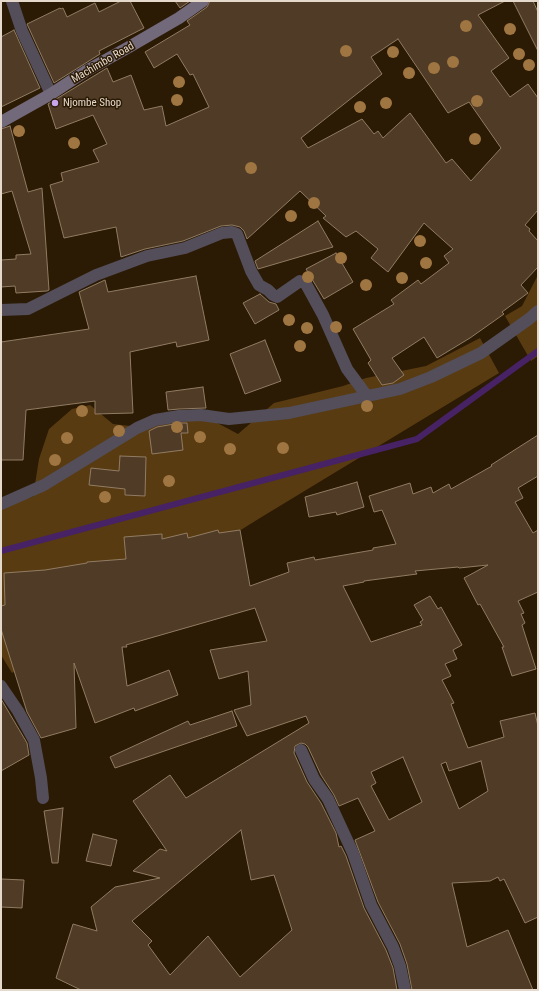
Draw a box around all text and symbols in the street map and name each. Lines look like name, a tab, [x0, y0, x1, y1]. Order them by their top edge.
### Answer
street label: Machimbo Road	[69, 40, 137, 86]
place label: Njombe Shop	[63, 96, 121, 110]
marker: Njombe Shop	[50, 98, 60, 108]

